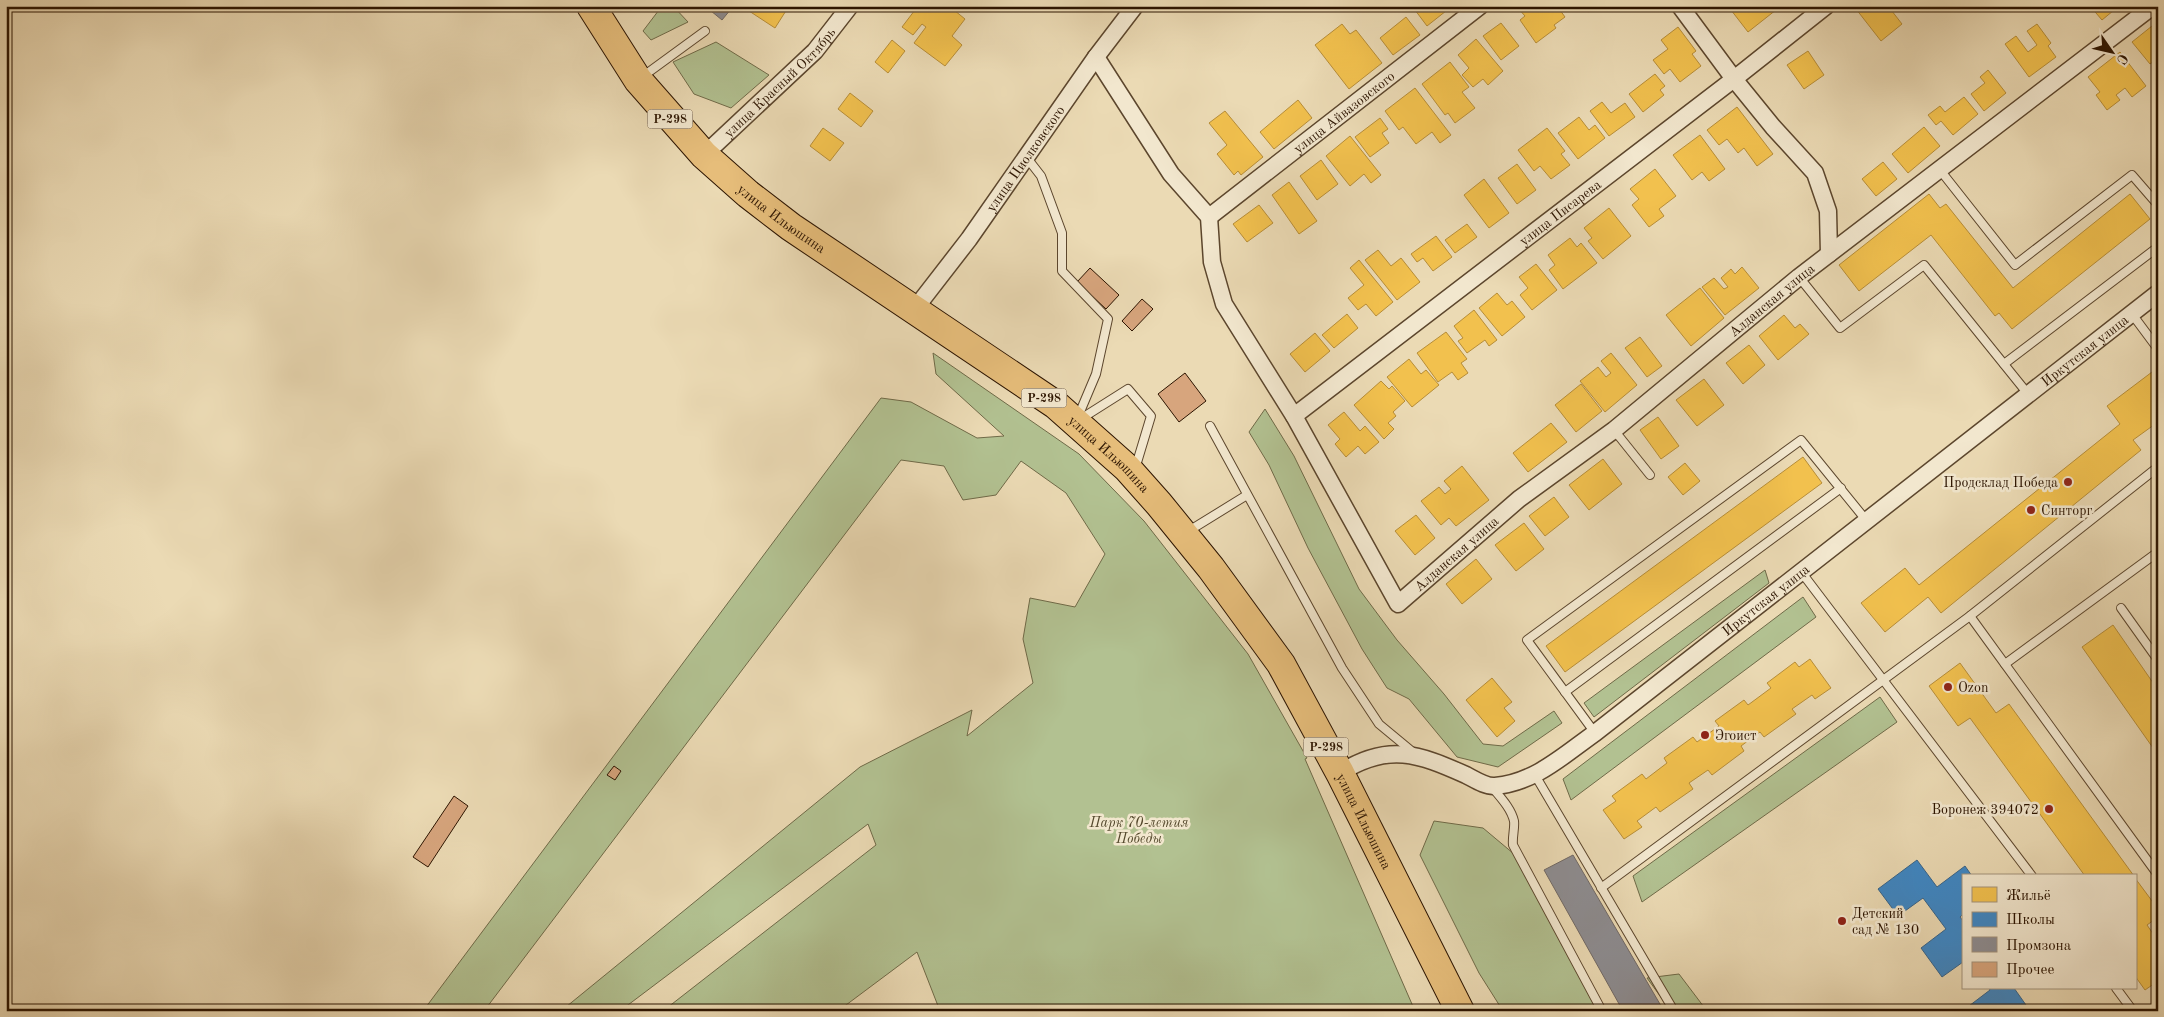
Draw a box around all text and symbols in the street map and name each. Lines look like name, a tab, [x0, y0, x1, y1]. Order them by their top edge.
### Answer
street label: улица Красный Октябрь	[722, 25, 839, 140]
north arrow	[2086, 28, 2136, 78]
text: С	[2114, 51, 2130, 66]
street label: улица Айвазовского	[1291, 69, 1398, 156]
street label: улица Циолковского	[984, 103, 1068, 215]
road number: Р-298	[648, 110, 692, 128]
street label: улица Писарева	[1517, 177, 1604, 249]
street label: улица Ильюшина	[734, 182, 828, 256]
street label: Алданская улица	[1727, 262, 1818, 340]
street label: Иркутская улица	[2039, 313, 2131, 389]
road number: Р-298	[1022, 388, 1066, 408]
street label: улица Ильюшина	[1065, 413, 1152, 496]
place label: Продсклад Победа	[1943, 476, 2058, 490]
marker: Продсклад Победа	[2062, 476, 2074, 488]
marker: Синторг	[2025, 504, 2037, 516]
place label: Синторг	[2041, 504, 2093, 518]
street label: Алданская улица	[1412, 514, 1502, 594]
street label: Иркутская улица	[1720, 562, 1812, 639]
marker: Ozon	[1942, 681, 1954, 693]
place label: Ozon	[1958, 681, 1989, 695]
marker: Эгоист	[1699, 729, 1711, 741]
place label: Эгоист	[1715, 729, 1757, 743]
road number: Р-298	[1304, 738, 1348, 756]
street label: улица Ильюшина	[1333, 771, 1393, 872]
place label: Воронеж 394072	[1931, 803, 2039, 817]
marker: Воронеж 394072	[2043, 803, 2055, 815]
park label: Парк 70-летия Победы	[1089, 816, 1189, 846]
legend	[1962, 874, 2136, 990]
text: Жильё	[2006, 889, 2051, 904]
place label: Детский сад № 130	[1852, 907, 1919, 937]
text: Школы	[2006, 913, 2055, 928]
marker: Детский сад № 130	[1836, 915, 1848, 927]
text: Промзона	[2006, 939, 2072, 954]
text: Прочее	[2006, 963, 2054, 978]

